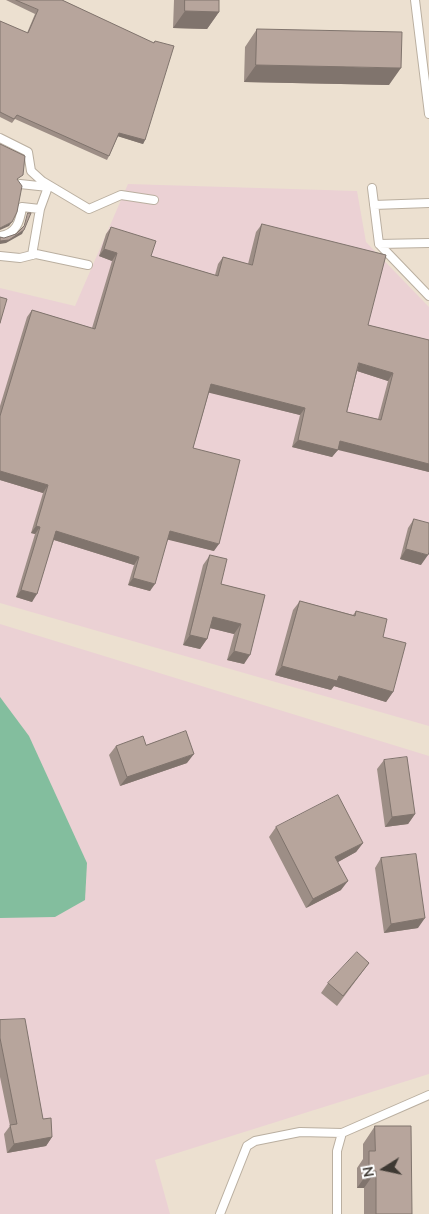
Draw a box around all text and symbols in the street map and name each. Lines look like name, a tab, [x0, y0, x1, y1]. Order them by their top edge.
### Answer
north arrow	[359, 1144, 409, 1194]
text: N	[358, 1165, 379, 1179]

